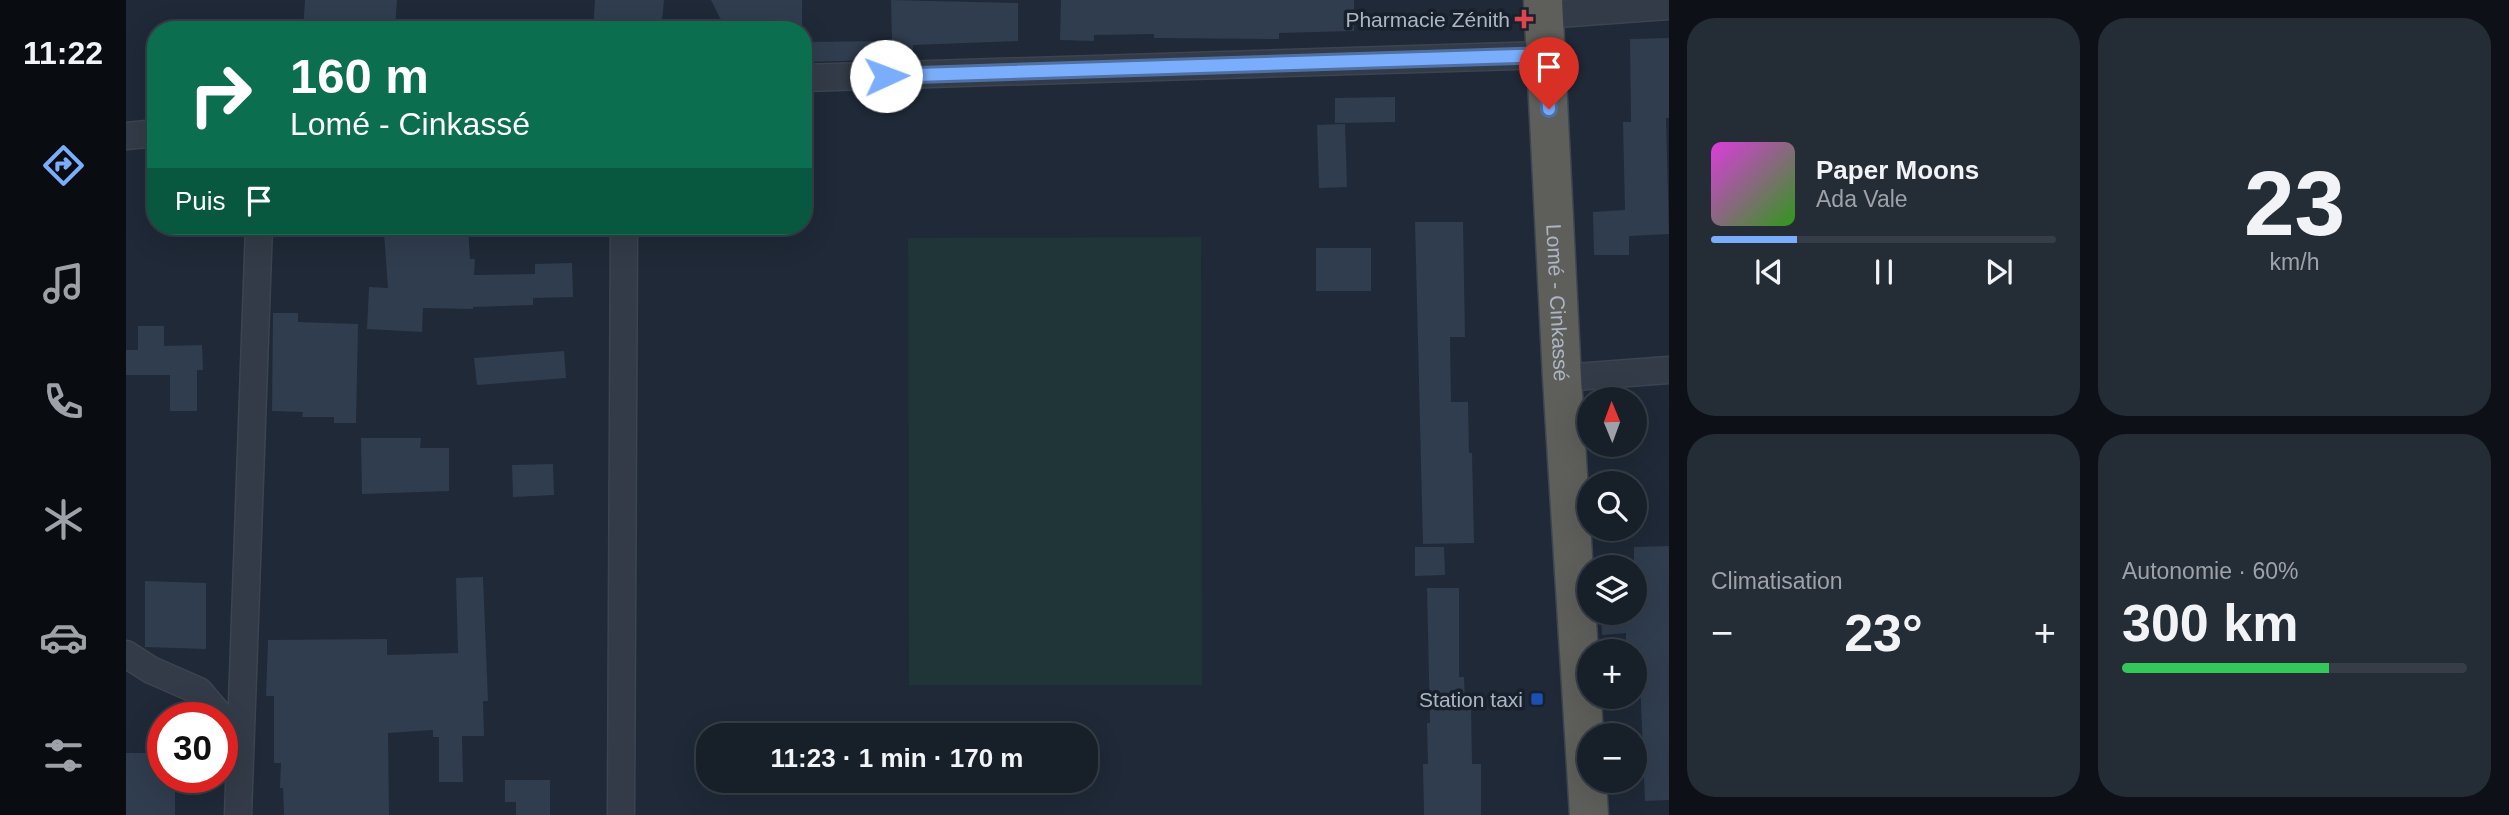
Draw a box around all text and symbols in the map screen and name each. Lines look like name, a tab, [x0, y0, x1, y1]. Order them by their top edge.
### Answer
place label: Pharmacie Zénith	[1345, 8, 1510, 31]
marker: Pharmacie Zénith	[1516, 11, 1532, 27]
text: 11:22	[23, 35, 103, 71]
pin	[1519, 37, 1579, 109]
position arrow	[849, 39, 923, 113]
icon: arrive	[1530, 48, 1568, 86]
icon: right	[175, 49, 266, 140]
text: 160 m	[290, 49, 429, 103]
text: Lomé - Cinkassé	[290, 106, 530, 142]
icon: directions	[39, 141, 88, 190]
text: 23	[2244, 153, 2345, 254]
text: Paper Moons	[1816, 155, 1979, 185]
icon: arrive	[240, 182, 278, 220]
text: Puis	[175, 186, 226, 216]
text: Ada Vale	[1816, 186, 1908, 212]
street label: Lomé - Cinkassé	[1543, 223, 1574, 382]
text: km/h	[2270, 249, 2319, 275]
icon: previous	[1750, 253, 1788, 291]
icon: pause	[1865, 253, 1903, 291]
icon: next	[1980, 253, 2018, 291]
icon: music	[39, 259, 88, 308]
icon: phone	[39, 377, 88, 426]
north arrow	[1577, 387, 1647, 457]
map controls	[1577, 387, 1647, 793]
button: search	[1577, 471, 1647, 541]
icon: climate	[39, 495, 88, 544]
button: layers	[1577, 555, 1647, 625]
text: Autonomie · 60%	[2122, 558, 2298, 584]
text: Climatisation	[1711, 568, 1843, 594]
text: 300 km	[2122, 594, 2298, 652]
text: 23°	[1844, 604, 1923, 662]
text: −	[1711, 612, 1733, 654]
text: +	[2034, 612, 2056, 654]
icon: car	[39, 613, 88, 662]
button: +	[1577, 639, 1647, 709]
place label: Station taxi	[1419, 688, 1523, 711]
marker: Station taxi	[1529, 691, 1545, 707]
speed limit sign: 30	[147, 702, 238, 793]
button: −	[1577, 723, 1647, 793]
icon: filters	[39, 731, 88, 780]
text: 11:23 · 1 min · 170 m	[771, 743, 1023, 773]

